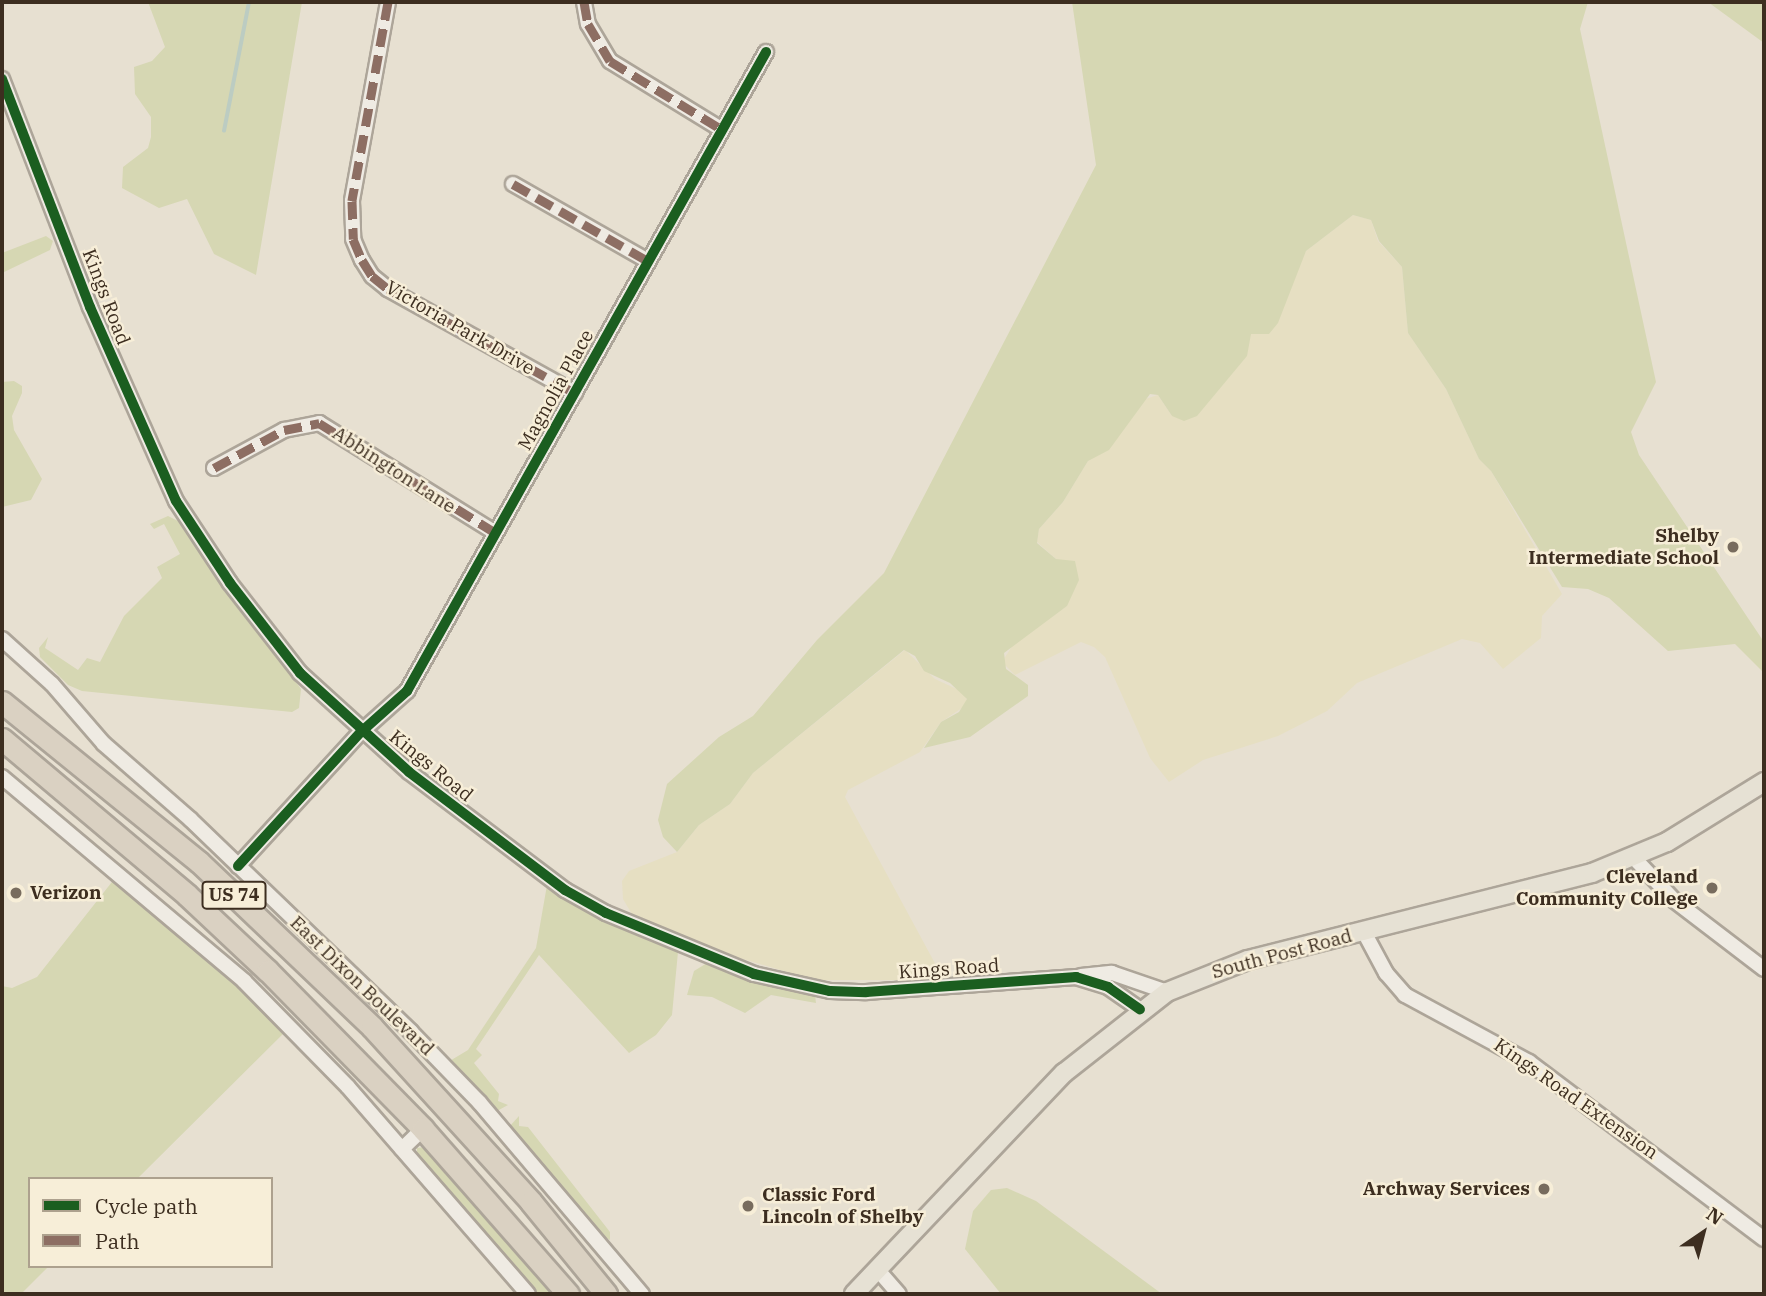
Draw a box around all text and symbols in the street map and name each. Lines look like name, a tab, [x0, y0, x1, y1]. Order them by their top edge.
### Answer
street label: Kings Road	[77, 246, 135, 348]
street label: Victoria Park Drive	[381, 276, 539, 380]
street label: Magnolia Place	[513, 326, 599, 454]
street label: Abbington Lane	[328, 422, 460, 518]
place label: Shelby Intermediate School	[1528, 525, 1719, 569]
marker: Shelby Intermediate School	[1725, 539, 1741, 555]
street label: Kings Road	[385, 725, 477, 807]
place label: Cleveland Community College	[1516, 866, 1698, 910]
road number: US 74	[201, 880, 267, 910]
marker: Cleveland Community College	[1704, 880, 1720, 896]
place label: Verizon	[30, 882, 101, 904]
marker: Verizon	[8, 885, 24, 901]
street label: East Dixon Boulevard	[285, 911, 439, 1061]
street label: South Post Road	[1209, 924, 1355, 984]
street label: Kings Road	[898, 954, 1000, 984]
street label: Kings Road Extension	[1489, 1034, 1663, 1164]
legend	[28, 1177, 273, 1268]
place label: Archway Services	[1363, 1178, 1530, 1200]
marker: Archway Services	[1536, 1181, 1552, 1197]
place label: Classic Ford Lincoln of Shelby	[762, 1184, 924, 1228]
text: Cycle path	[95, 1192, 198, 1220]
marker: Classic Ford Lincoln of Shelby	[740, 1198, 756, 1214]
north arrow	[1668, 1198, 1738, 1268]
text: N	[1702, 1202, 1728, 1230]
text: Path	[95, 1227, 140, 1255]

